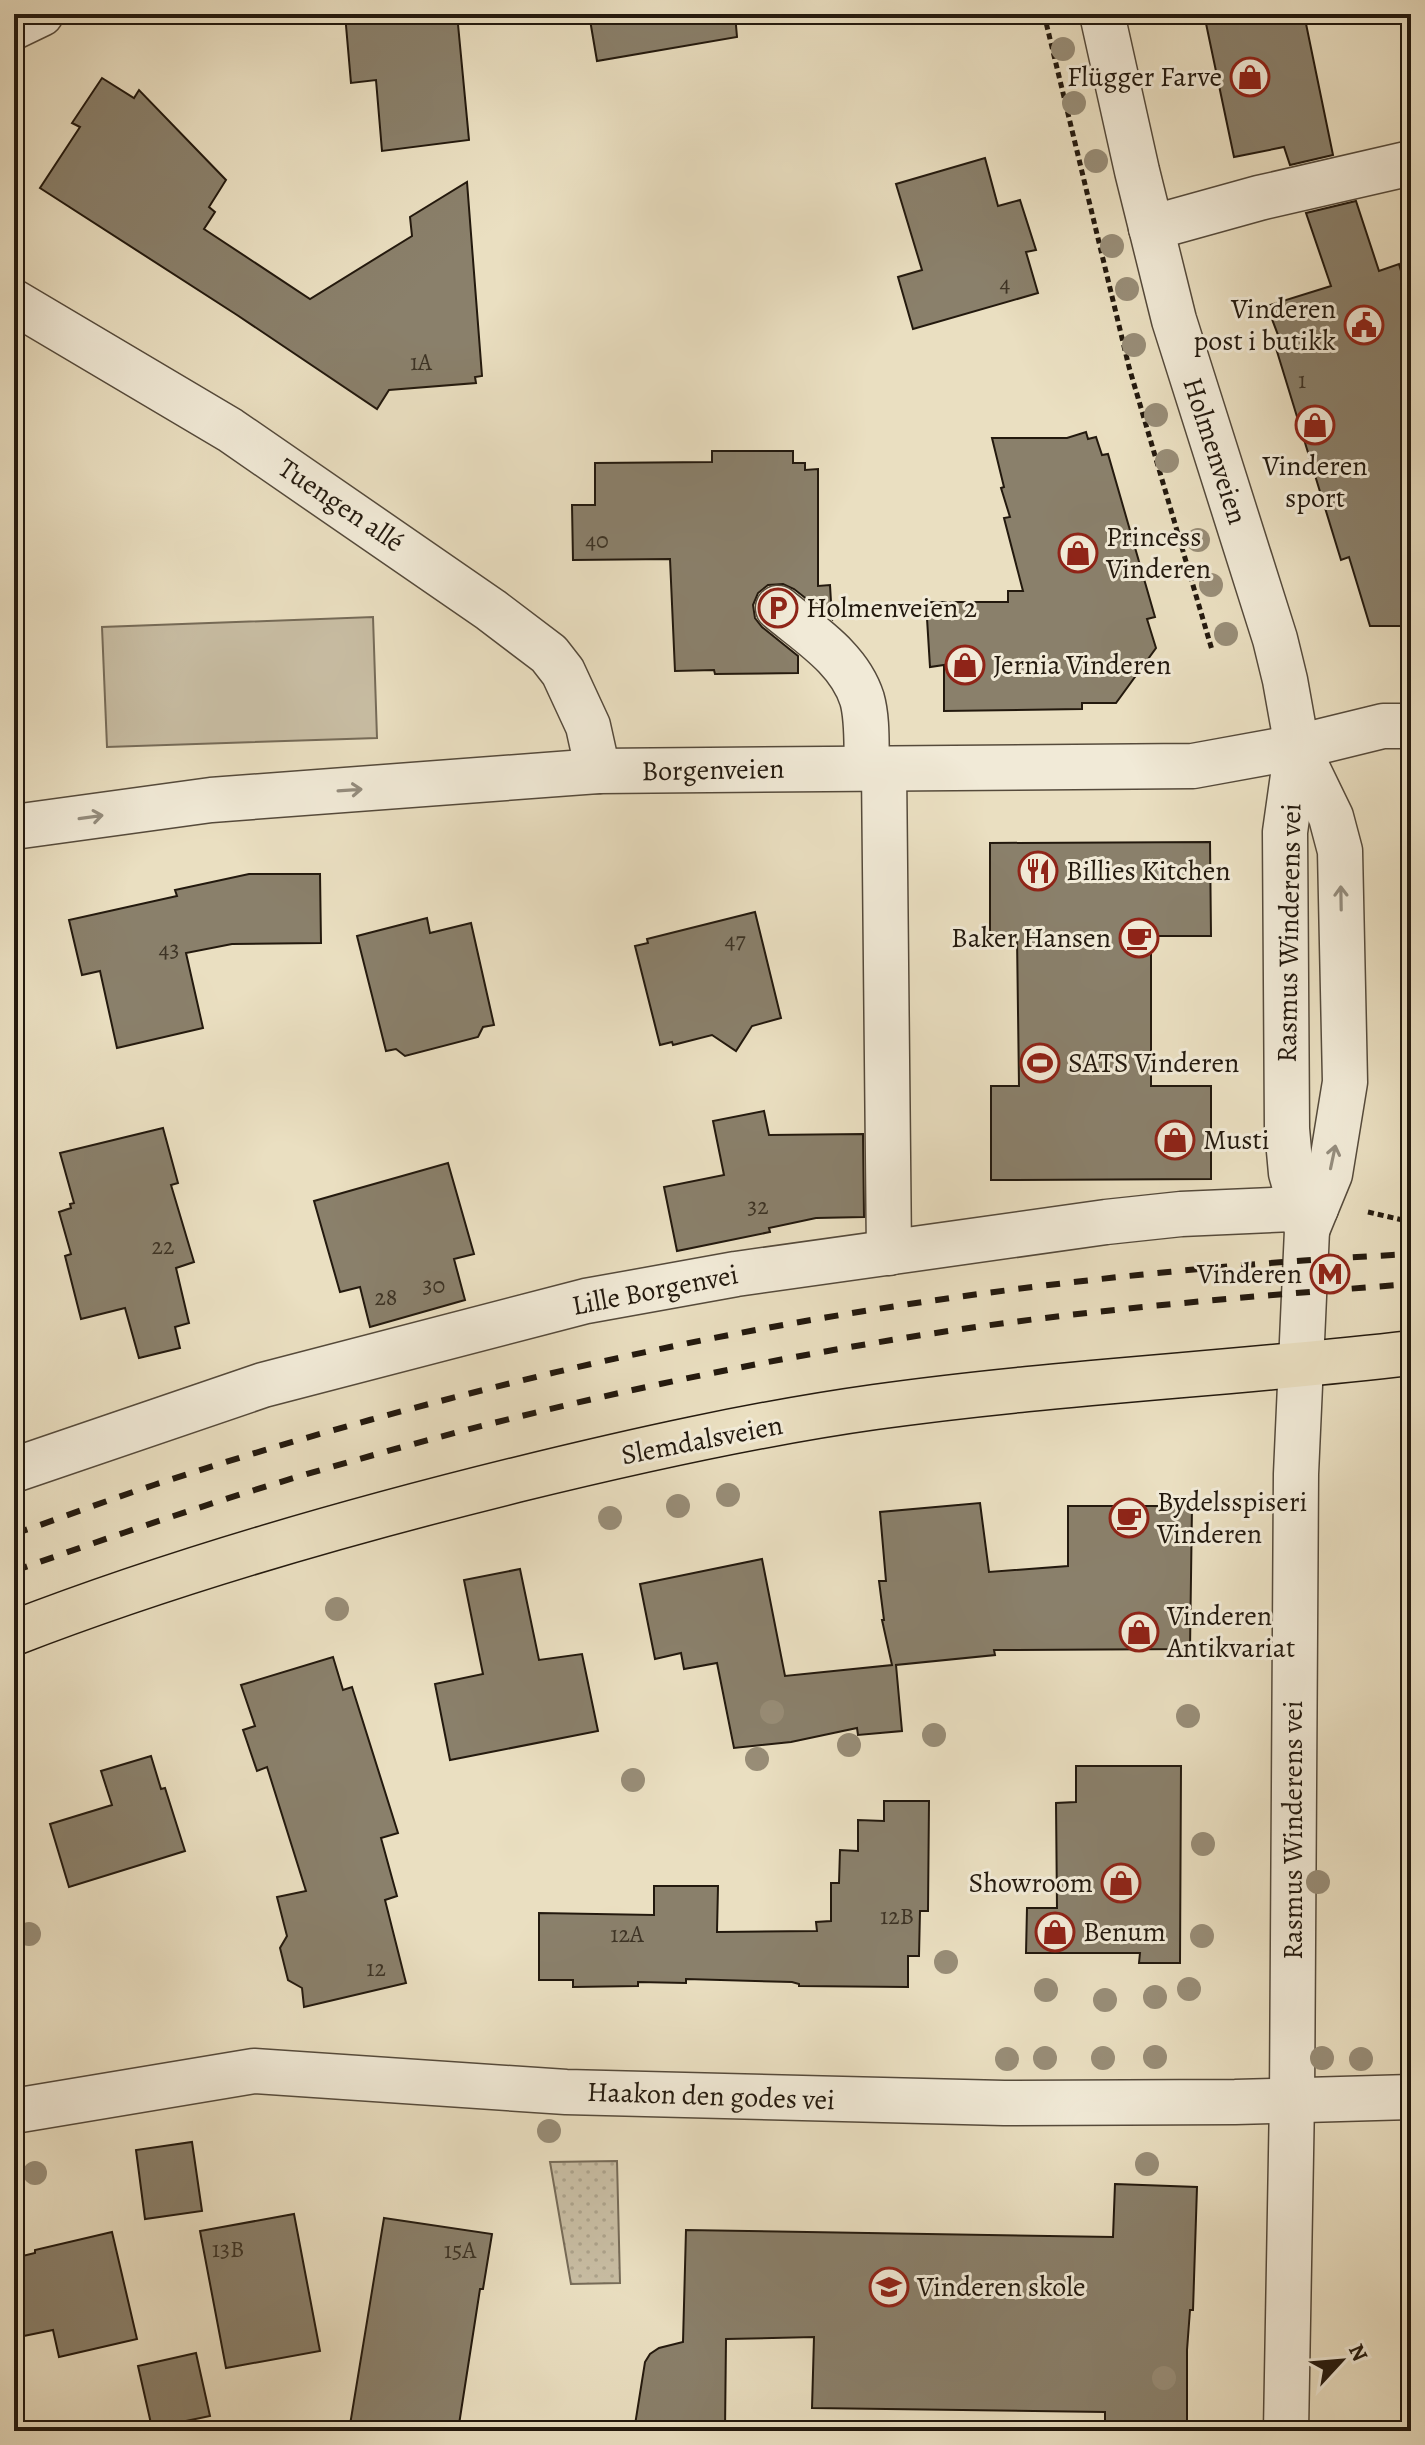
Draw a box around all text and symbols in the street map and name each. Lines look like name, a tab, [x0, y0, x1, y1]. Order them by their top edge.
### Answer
shop icon: Flügger Farve	[1229, 56, 1271, 98]
place label: Flügger Farve	[1067, 58, 1222, 96]
house number: 4	[1000, 267, 1011, 299]
place label: Vinderen post i butikk	[1193, 290, 1336, 360]
public building icon: Vinderen post i butikk	[1343, 304, 1385, 346]
house number: 1A	[410, 346, 433, 378]
house number: 1	[1298, 364, 1306, 396]
street label: Holmenveien	[1173, 373, 1257, 529]
shop icon: Vinderen sport	[1294, 404, 1336, 446]
place label: Vinderen sport	[1261, 447, 1368, 517]
street label: Tuengen allé	[271, 449, 411, 561]
place label: Princess Vinderen	[1105, 518, 1211, 588]
house number: 40	[585, 524, 609, 556]
shop icon: Princess Vinderen	[1057, 532, 1099, 574]
parking icon: Holmenveien 2	[757, 587, 799, 629]
place label: Holmenveien 2	[806, 589, 977, 627]
shop icon: Jernia Vinderen	[944, 644, 986, 686]
place label: Jernia Vinderen	[993, 646, 1171, 684]
street label: Borgenveien	[641, 750, 785, 790]
one-way arrow	[336, 782, 363, 797]
street label: Rasmus Winderens vei	[1268, 803, 1310, 1063]
one-way arrow	[77, 809, 104, 824]
restaurant icon: Billies Kitchen	[1017, 850, 1059, 892]
place label: Billies Kitchen	[1066, 852, 1231, 890]
one-way arrow	[1333, 885, 1349, 912]
cafe icon: Baker Hansen	[1118, 917, 1160, 959]
place label: Baker Hansen	[951, 919, 1111, 957]
house number: 47	[725, 924, 746, 956]
house number: 43	[159, 933, 179, 965]
sports icon: SATS Vinderen	[1019, 1042, 1061, 1084]
place label: SATS Vinderen	[1068, 1044, 1239, 1082]
shop icon: Musti	[1154, 1119, 1196, 1161]
place label: Musti	[1203, 1121, 1270, 1159]
one-way arrow	[1326, 1144, 1341, 1170]
house number: 32	[747, 1190, 769, 1222]
house number: 22	[152, 1230, 174, 1262]
metro station icon: Vinderen	[1309, 1253, 1351, 1295]
street label: Lille Borgenvei	[569, 1255, 741, 1325]
place label: Vinderen	[1196, 1255, 1302, 1293]
house number: 30	[423, 1269, 445, 1301]
house number: 28	[374, 1281, 398, 1313]
street label: Slemdalsveien	[618, 1406, 786, 1474]
place label: Bydelsspiseri Vinderen	[1156, 1483, 1308, 1553]
cafe icon: Bydelsspiseri Vinderen	[1108, 1497, 1150, 1539]
place label: Vinderen Antikvariat	[1166, 1597, 1295, 1667]
shop icon: Vinderen Antikvariat	[1118, 1611, 1160, 1653]
street label: Rasmus Winderens vei	[1274, 1700, 1312, 1960]
shop icon: Showroom	[1100, 1862, 1142, 1904]
place label: Showroom	[969, 1864, 1093, 1902]
house number: 12B	[880, 1900, 914, 1932]
shop icon: Benum	[1034, 1911, 1076, 1953]
place label: Benum	[1083, 1913, 1166, 1951]
house number: 12A	[610, 1918, 645, 1950]
house number: 12	[366, 1952, 386, 1984]
street label: Haakon den godes vei	[586, 2073, 836, 2119]
house number: 13B	[212, 2233, 244, 2265]
house number: 15A	[444, 2234, 477, 2266]
school or university icon: Vinderen skole	[868, 2266, 910, 2308]
place label: Vinderen skole	[916, 2268, 1086, 2306]
north arrow	[1301, 2321, 1381, 2401]
text: N	[1341, 2339, 1375, 2366]

